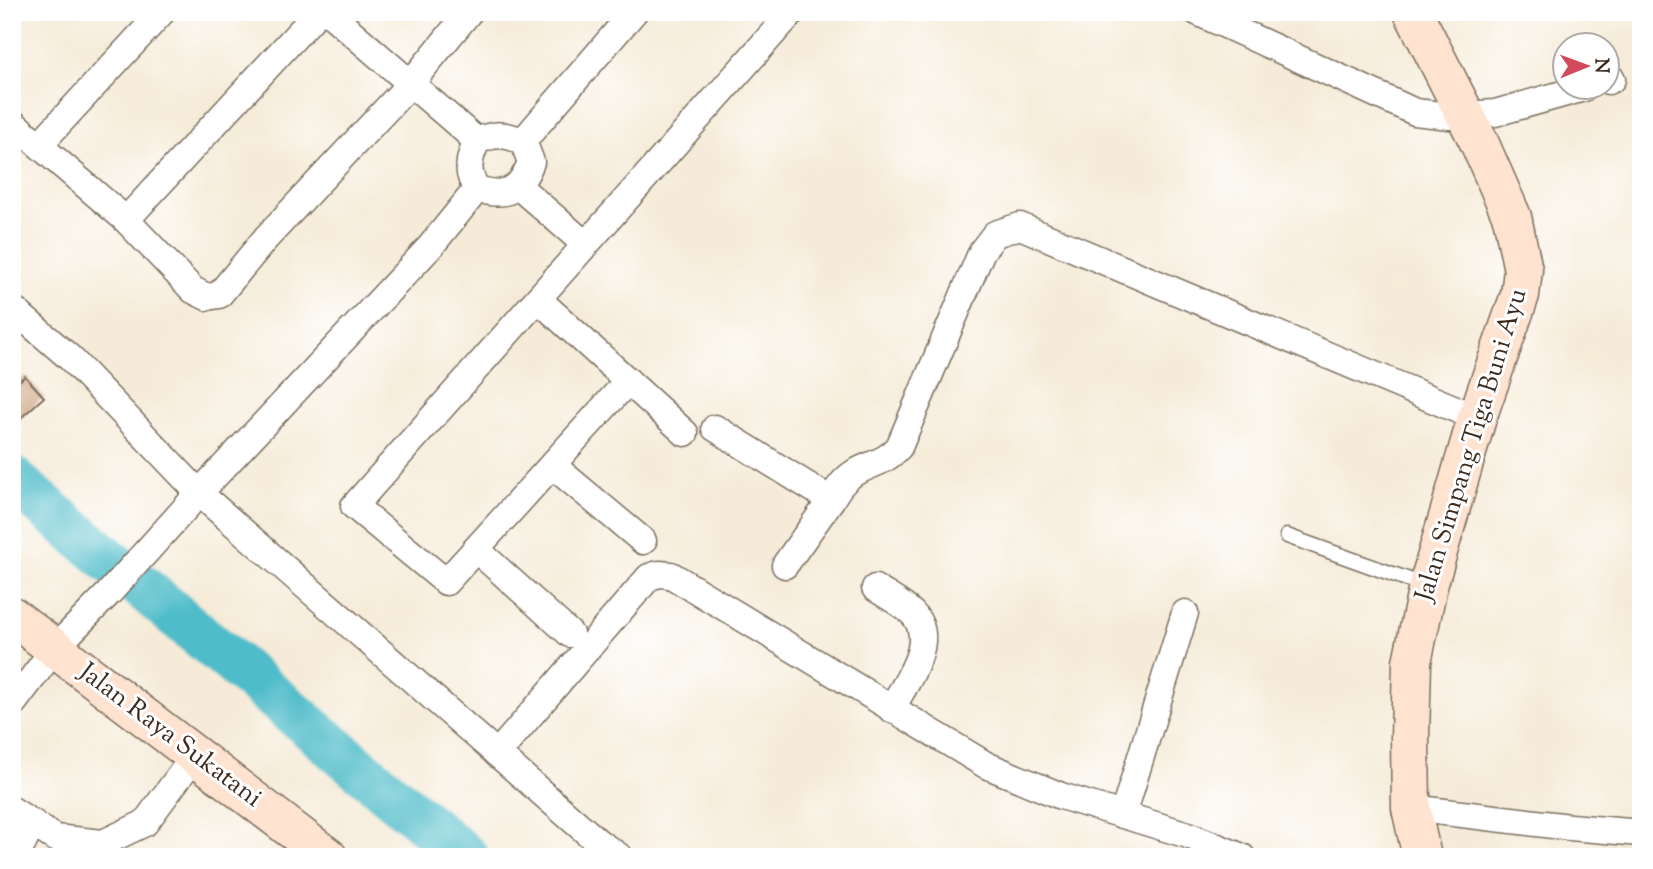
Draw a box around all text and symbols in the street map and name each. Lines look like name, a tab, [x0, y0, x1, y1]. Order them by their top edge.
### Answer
north arrow	[1552, 32, 1622, 102]
text: N	[1587, 58, 1614, 74]
street label: Jalan Simpang Tiga Buni Ayu	[1406, 284, 1537, 608]
street label: Jalan Raya Sukatani	[69, 654, 269, 817]

